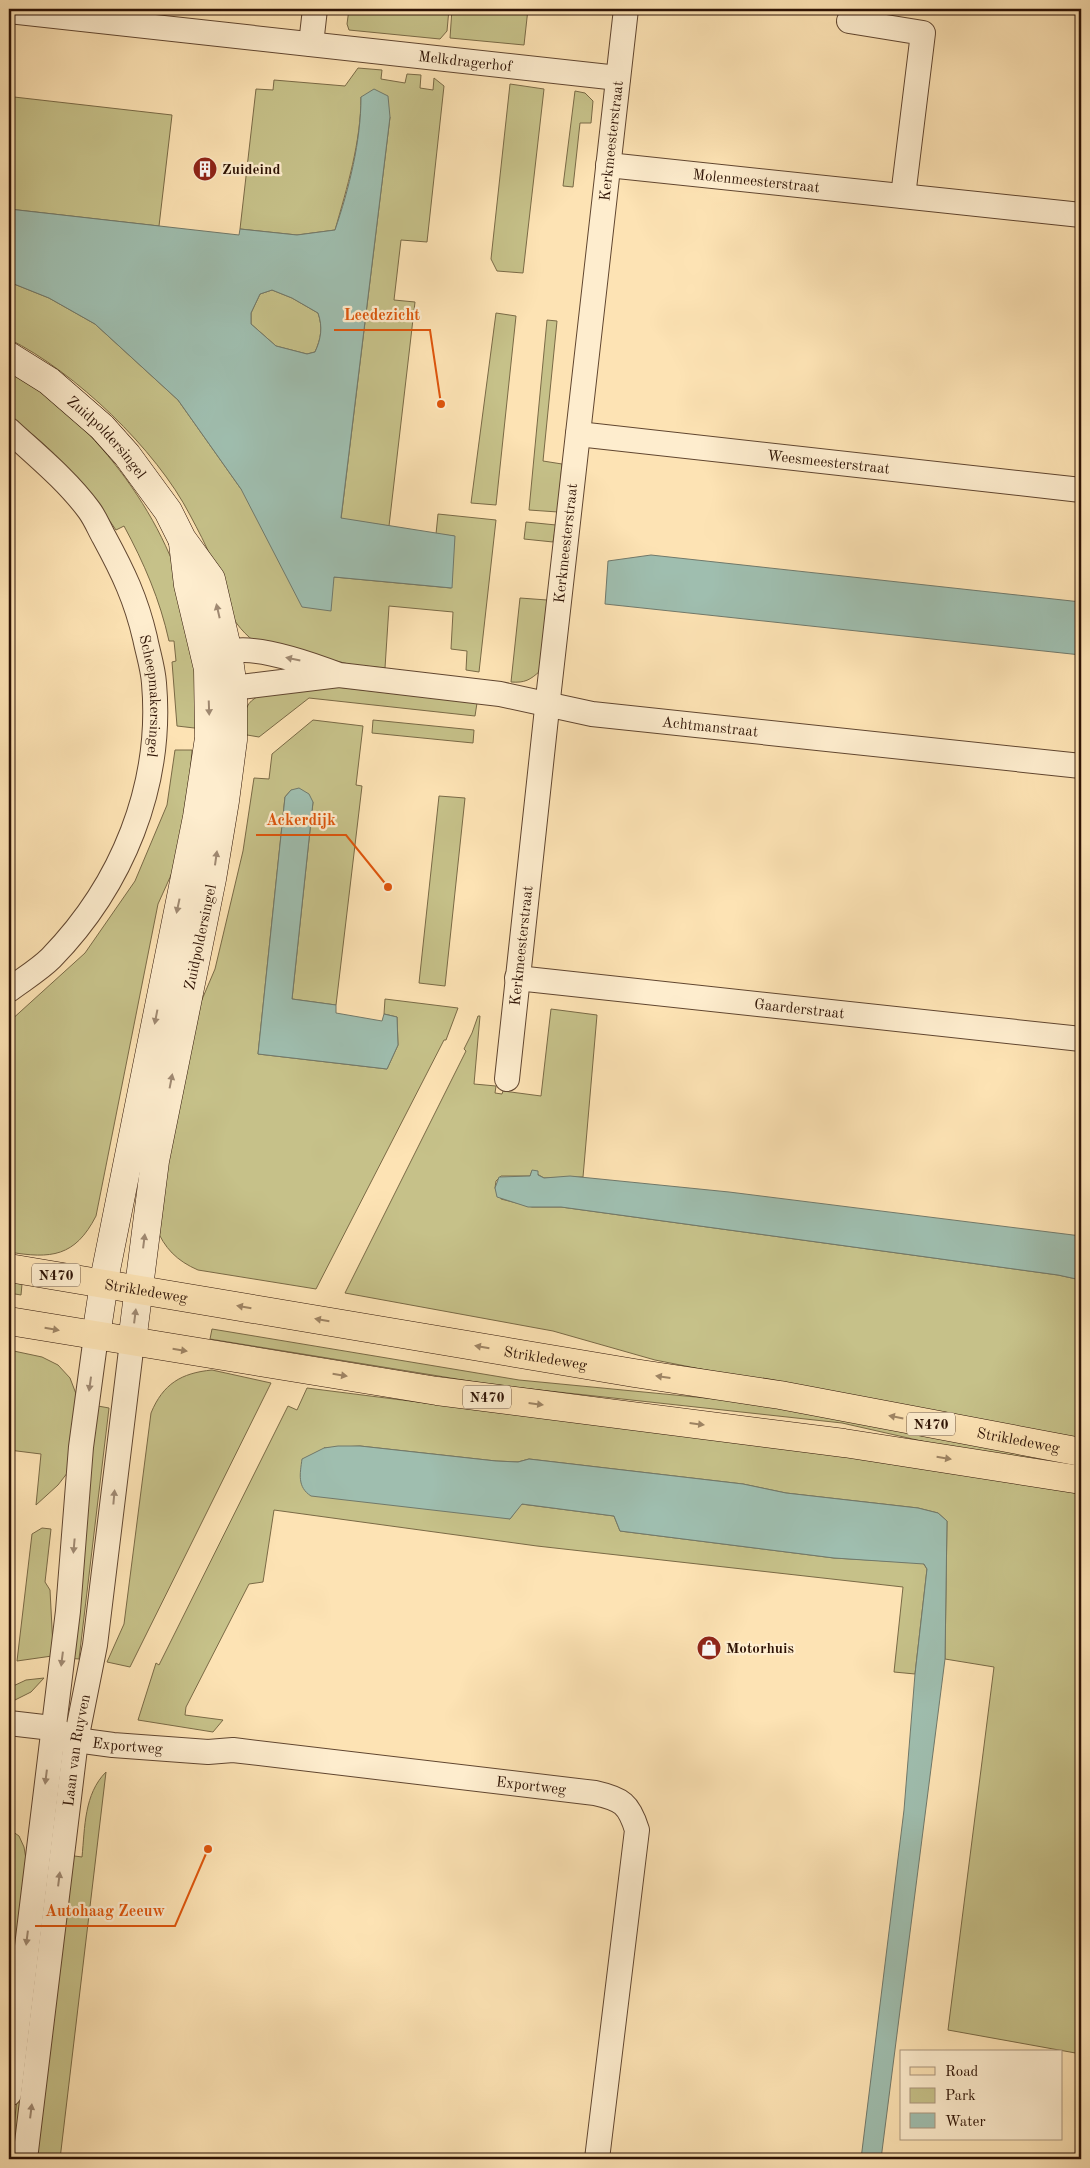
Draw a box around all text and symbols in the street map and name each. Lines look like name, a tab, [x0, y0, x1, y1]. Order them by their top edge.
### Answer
street label: Melkdragerhof	[417, 50, 514, 75]
street label: Kerkmeesterstraat	[598, 80, 627, 202]
building icon: Zuideind	[192, 156, 218, 182]
place label: Zuideind	[222, 163, 280, 178]
street label: Molenmeesterstraat	[692, 168, 820, 196]
callout: Leedezicht	[334, 299, 430, 330]
text: Leedezicht	[344, 308, 420, 324]
street label: Zuidpoldersingel	[63, 394, 148, 482]
street label: Weesmeesterstraat	[766, 449, 891, 478]
street label: Kerkmeesterstraat	[553, 482, 581, 604]
one-way arrow	[214, 603, 222, 618]
street label: Scheepmakersingel	[135, 633, 161, 758]
one-way arrow	[284, 655, 300, 663]
one-way arrow	[205, 700, 213, 716]
street label: Achtmanstraat	[661, 715, 759, 741]
callout: Ackerdijk	[256, 804, 346, 835]
text: Ackerdijk	[266, 813, 336, 829]
one-way arrow	[212, 849, 220, 865]
street label: Zuidpoldersingel	[183, 883, 220, 991]
street label: Kerkmeesterstraat	[509, 885, 536, 1007]
one-way arrow	[174, 899, 182, 914]
street label: Gaarderstraat	[753, 998, 845, 1022]
one-way arrow	[152, 1010, 160, 1025]
one-way arrow	[168, 1072, 176, 1088]
one-way arrow	[140, 1233, 148, 1249]
road number: N470	[32, 1264, 80, 1286]
street label: Strikledeweg	[103, 1278, 189, 1307]
one-way arrow	[236, 1303, 252, 1311]
one-way arrow	[131, 1307, 139, 1323]
one-way arrow	[314, 1316, 330, 1324]
one-way arrow	[45, 1325, 61, 1333]
one-way arrow	[474, 1343, 490, 1351]
street label: Strikledeweg	[502, 1345, 588, 1374]
one-way arrow	[172, 1346, 188, 1354]
one-way arrow	[333, 1372, 349, 1380]
one-way arrow	[654, 1373, 670, 1381]
one-way arrow	[85, 1377, 93, 1393]
road number: N470	[463, 1385, 511, 1408]
one-way arrow	[528, 1400, 544, 1408]
road number: N470	[907, 1412, 955, 1436]
one-way arrow	[888, 1413, 903, 1421]
one-way arrow	[689, 1420, 705, 1428]
street label: Strikledeweg	[975, 1426, 1061, 1457]
one-way arrow	[936, 1455, 952, 1463]
one-way arrow	[110, 1489, 118, 1505]
one-way arrow	[69, 1538, 77, 1554]
shop icon: Motorhuis	[696, 1635, 722, 1661]
place label: Motorhuis	[726, 1642, 794, 1657]
one-way arrow	[58, 1651, 66, 1667]
street label: Laan van Ruyven	[62, 1693, 94, 1807]
street label: Exportweg	[91, 1736, 163, 1758]
one-way arrow	[42, 1769, 50, 1785]
street label: Exportweg	[495, 1775, 567, 1799]
one-way arrow	[55, 1871, 63, 1887]
callout: Autohaag Zeeuw	[35, 1895, 175, 1926]
text: Autohaag Zeeuw	[45, 1904, 166, 1920]
one-way arrow	[23, 1930, 31, 1946]
legend	[900, 2050, 1062, 2140]
text: Road	[945, 2065, 979, 2080]
text: Park	[945, 2089, 976, 2104]
one-way arrow	[27, 2103, 35, 2119]
text: Water	[945, 2115, 986, 2130]

